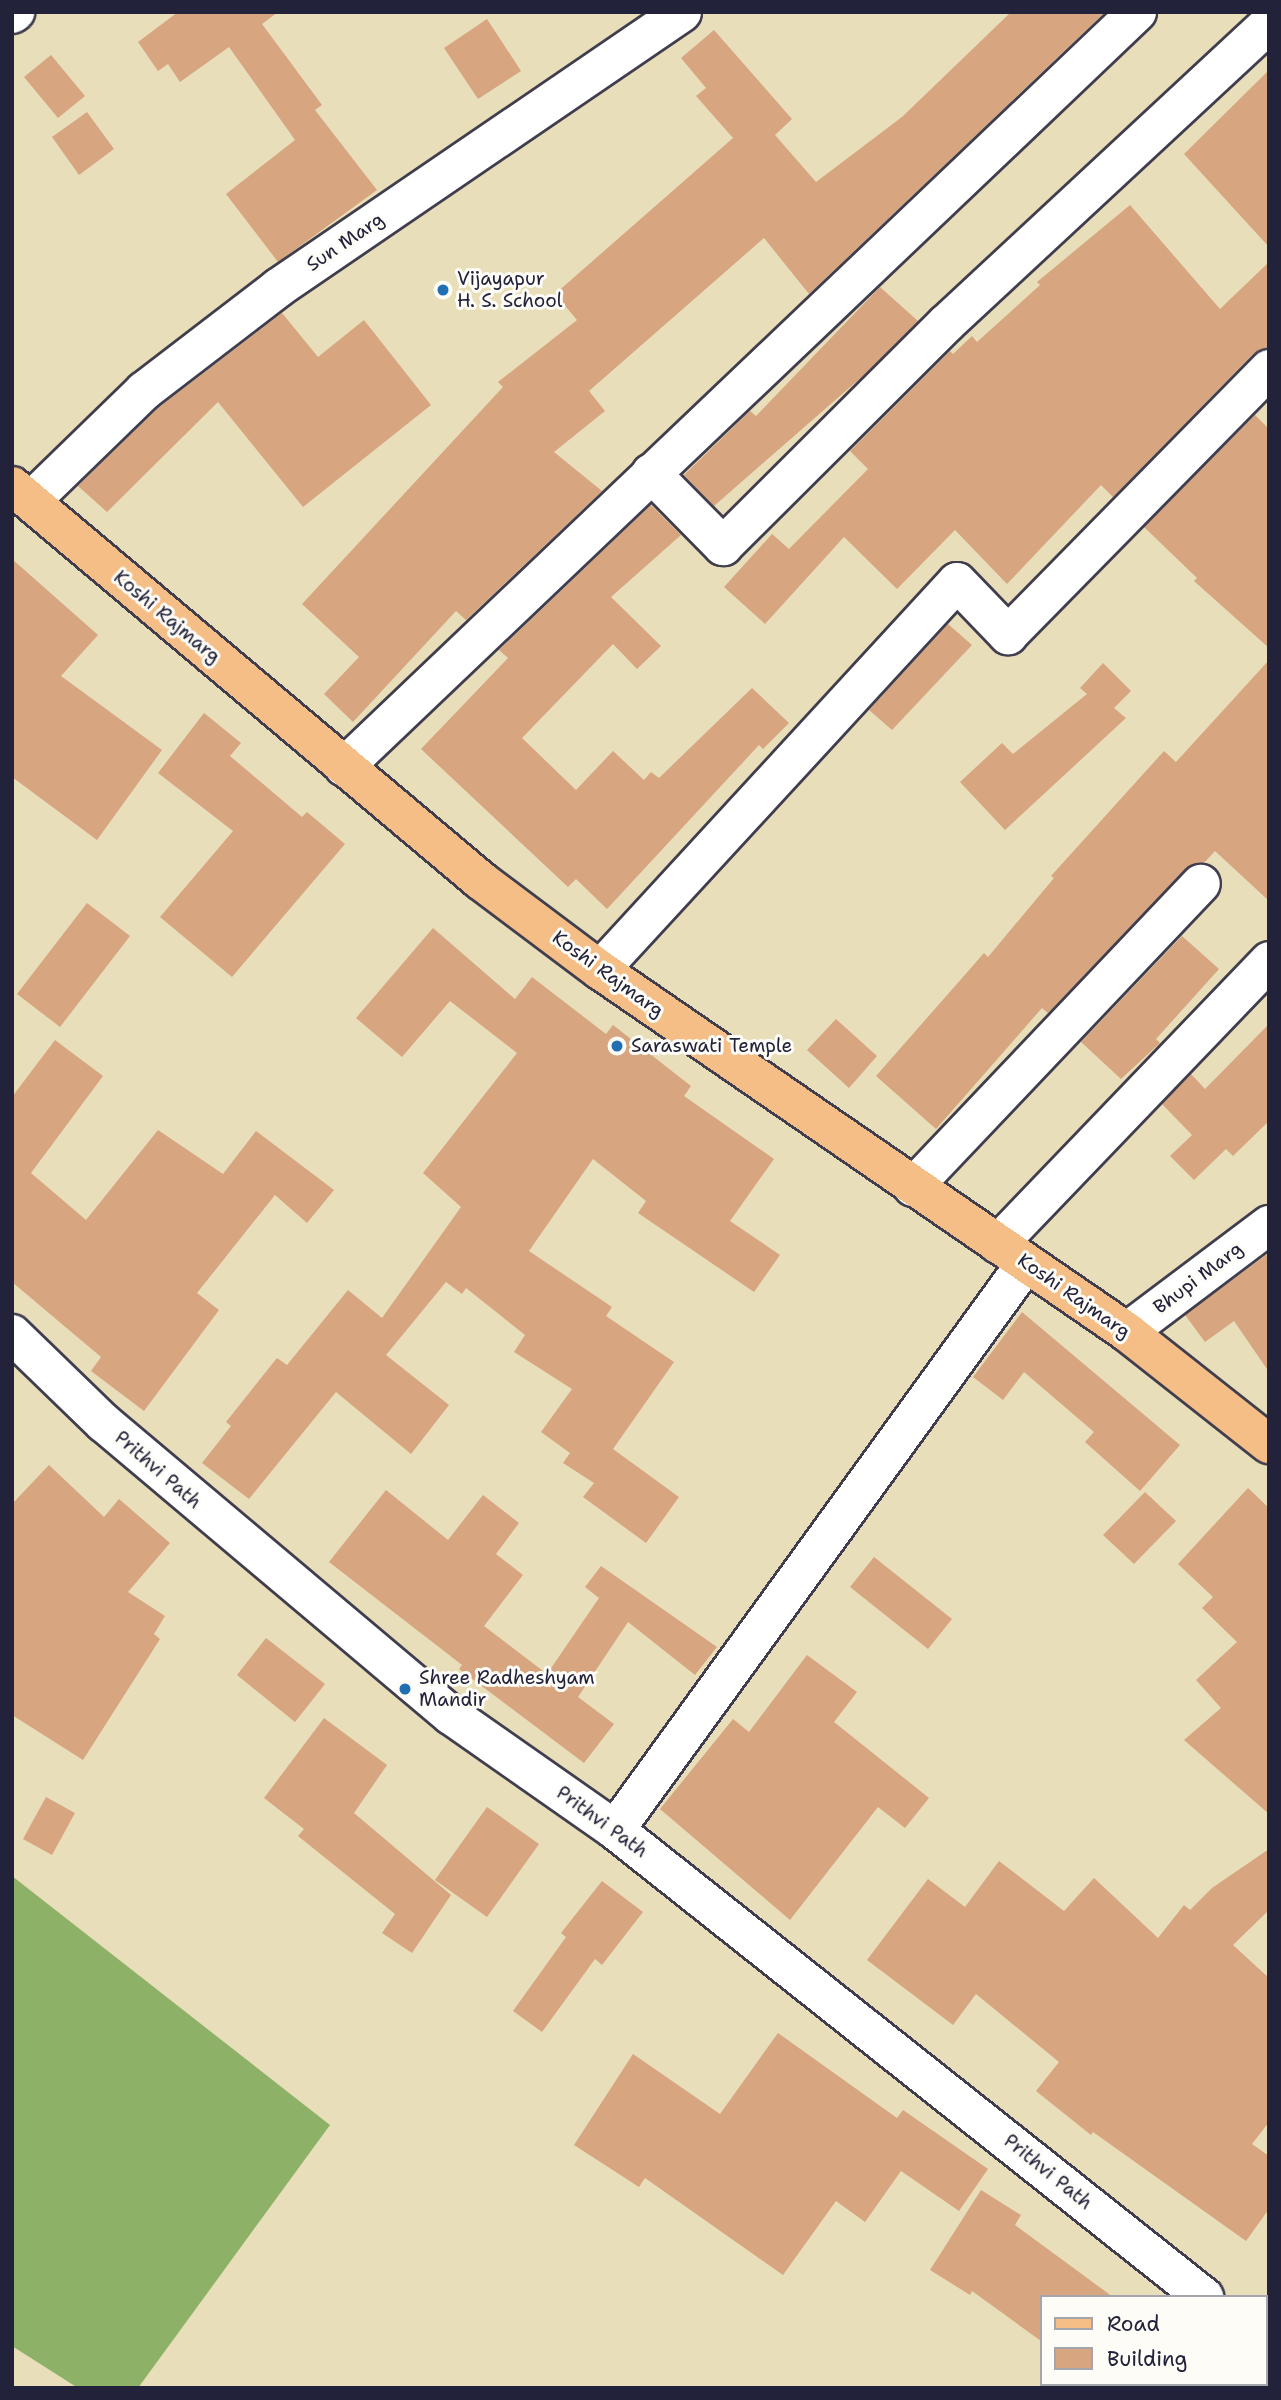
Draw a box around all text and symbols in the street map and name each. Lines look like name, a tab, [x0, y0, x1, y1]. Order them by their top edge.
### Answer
street label: Sun Marg	[302, 208, 388, 276]
place label: Vijayapur H. S. School	[457, 268, 563, 312]
marker: Vijayapur H. S. School	[435, 282, 451, 298]
street label: Koshi Rajmarg	[109, 566, 225, 668]
street label: Koshi Rajmarg	[548, 926, 668, 1022]
place label: Saraswati Temple	[631, 1035, 792, 1057]
marker: Saraswati Temple	[609, 1038, 625, 1054]
street label: Bhupi Marg	[1149, 1237, 1247, 1319]
street label: Koshi Rajmarg	[1013, 1249, 1135, 1343]
street label: Prithvi Path	[110, 1426, 206, 1514]
place label: Shree Radheshyam Mandir	[419, 1667, 595, 1711]
marker: Shree Radheshyam Mandir	[397, 1681, 413, 1697]
street label: Prithvi Path	[552, 1781, 652, 1863]
street label: Prithvi Path	[999, 2129, 1097, 2215]
legend	[1040, 2295, 1267, 2386]
text: Road	[1107, 2310, 1160, 2338]
text: Building	[1107, 2345, 1187, 2373]

